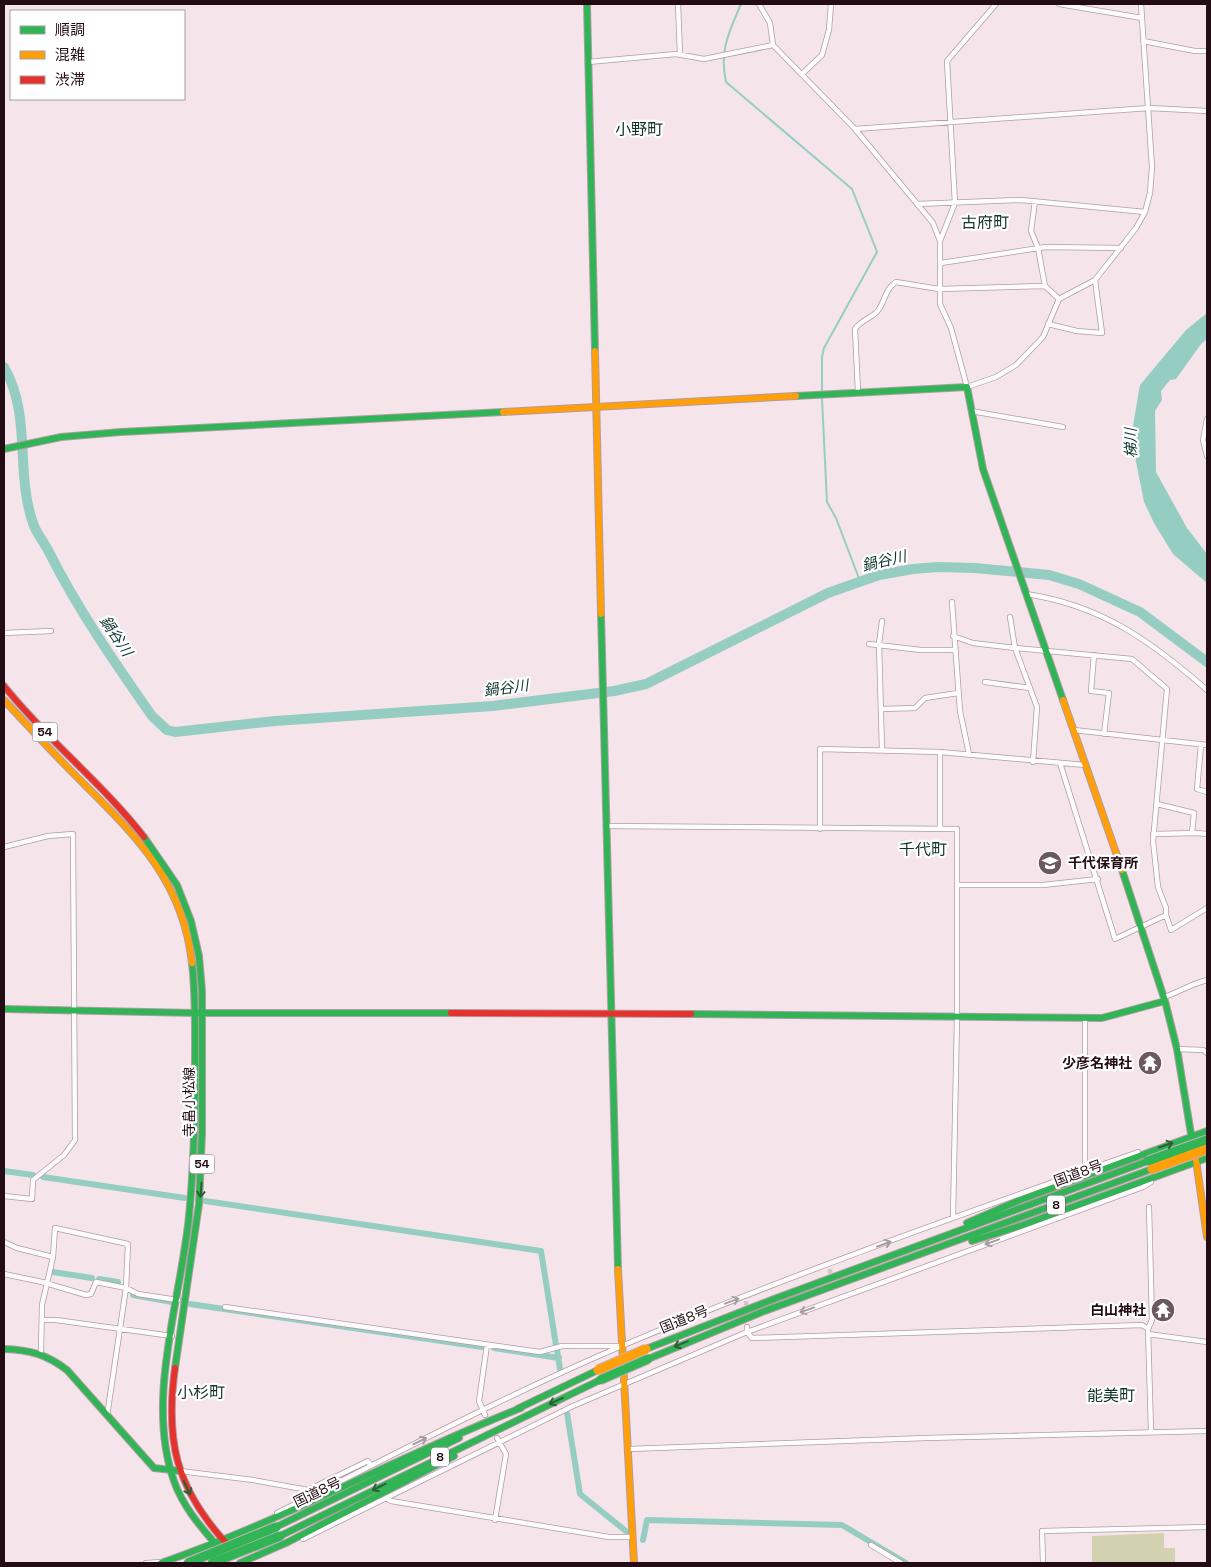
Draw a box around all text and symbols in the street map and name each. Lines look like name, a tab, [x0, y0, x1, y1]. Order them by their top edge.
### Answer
legend	[10, 10, 185, 100]
text: 順調	[55, 20, 85, 39]
text: 混雑	[55, 45, 85, 64]
text: 渋滞	[55, 70, 85, 89]
district label: 小野町	[615, 119, 663, 140]
district label: 古府町	[961, 212, 1009, 233]
water label: 梯川	[1121, 426, 1140, 458]
water label: 鍋谷川	[860, 546, 910, 575]
water label: 鍋谷川	[96, 612, 138, 661]
water label: 鍋谷川	[482, 675, 531, 700]
road number: 54	[32, 722, 58, 742]
district label: 千代町	[899, 839, 947, 860]
school or university icon: 千代保育所	[1037, 850, 1063, 876]
place label: 千代保育所	[1068, 854, 1138, 872]
temple icon: 少彦名神社	[1137, 1050, 1163, 1076]
place label: 少彦名神社	[1062, 1054, 1132, 1072]
street label: 寺畠小松線	[180, 1067, 198, 1137]
one-way arrow	[1158, 1140, 1174, 1150]
road number: 54	[190, 1154, 214, 1174]
street label: 国道8号	[1051, 1156, 1105, 1190]
one-way arrow	[196, 1182, 206, 1198]
road number: 8	[1047, 1196, 1065, 1214]
one-way arrow	[985, 1238, 1001, 1247]
one-way arrow	[876, 1239, 891, 1248]
one-way arrow	[723, 1296, 739, 1305]
temple icon: 白山神社	[1150, 1297, 1176, 1323]
street label: 国道8号	[657, 1301, 711, 1337]
place label: 白山神社	[1090, 1301, 1146, 1319]
one-way arrow	[800, 1306, 815, 1315]
one-way arrow	[674, 1340, 689, 1350]
district label: 小杉町	[177, 1382, 225, 1403]
district label: 能美町	[1087, 1385, 1135, 1406]
one-way arrow	[549, 1396, 564, 1406]
one-way arrow	[412, 1436, 427, 1446]
road number: 8	[431, 1448, 449, 1466]
street label: 国道8号	[290, 1473, 344, 1511]
one-way arrow	[183, 1480, 192, 1495]
one-way arrow	[372, 1483, 387, 1492]

